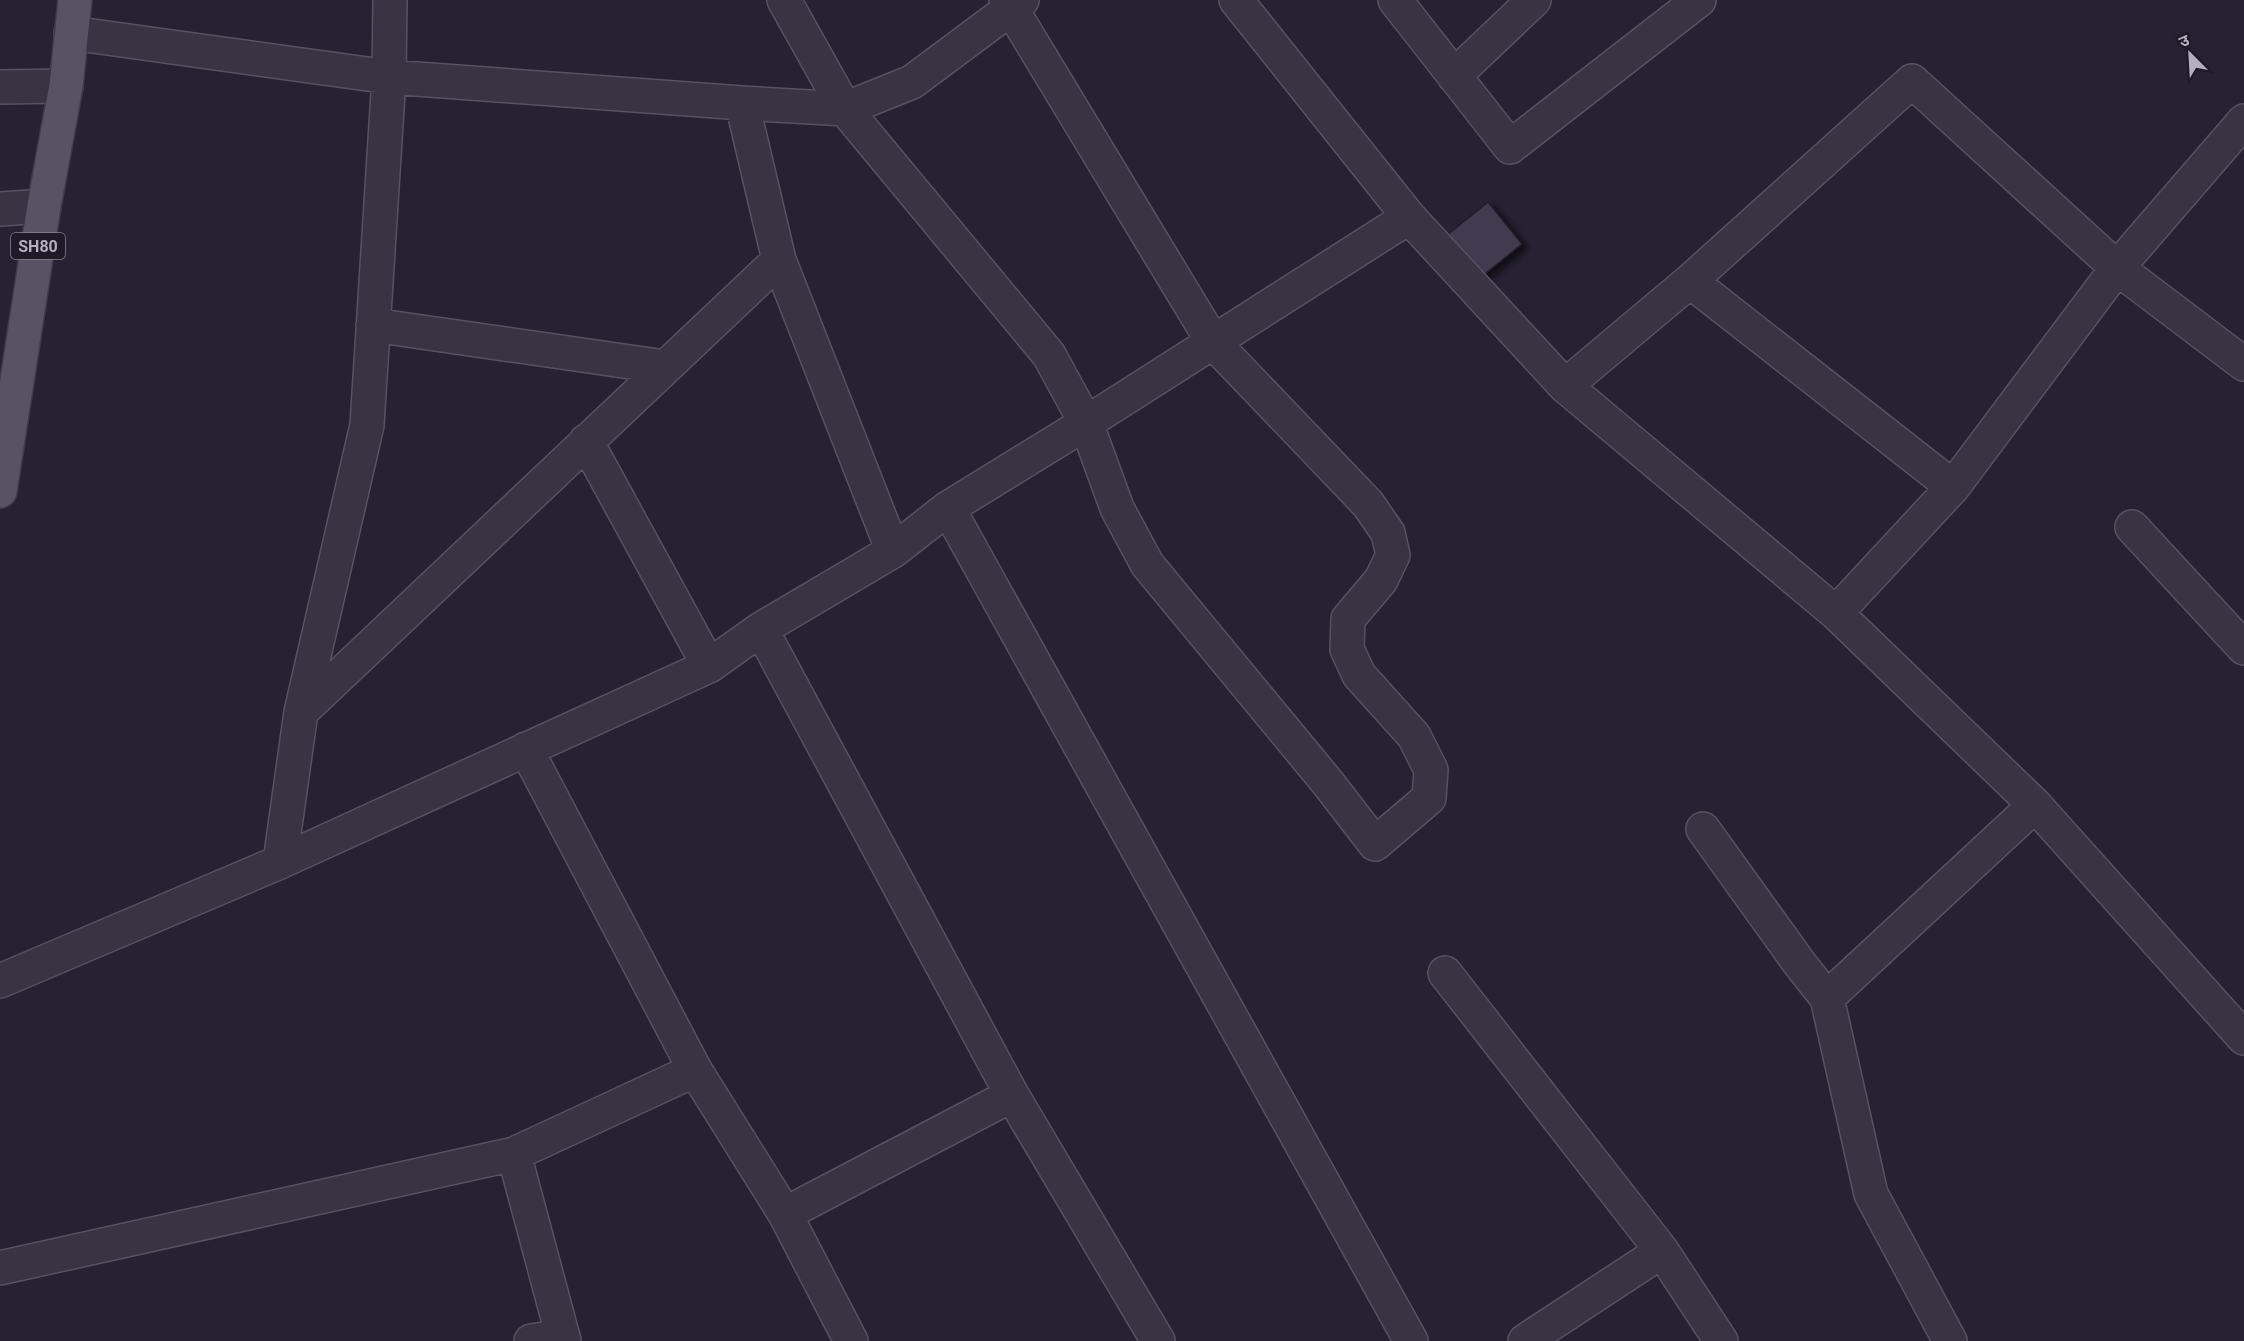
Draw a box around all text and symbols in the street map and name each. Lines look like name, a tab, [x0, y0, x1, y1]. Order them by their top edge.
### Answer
north arrow	[2160, 24, 2220, 84]
text: उ	[2176, 30, 2193, 51]
road number: SH80	[11, 233, 65, 259]

